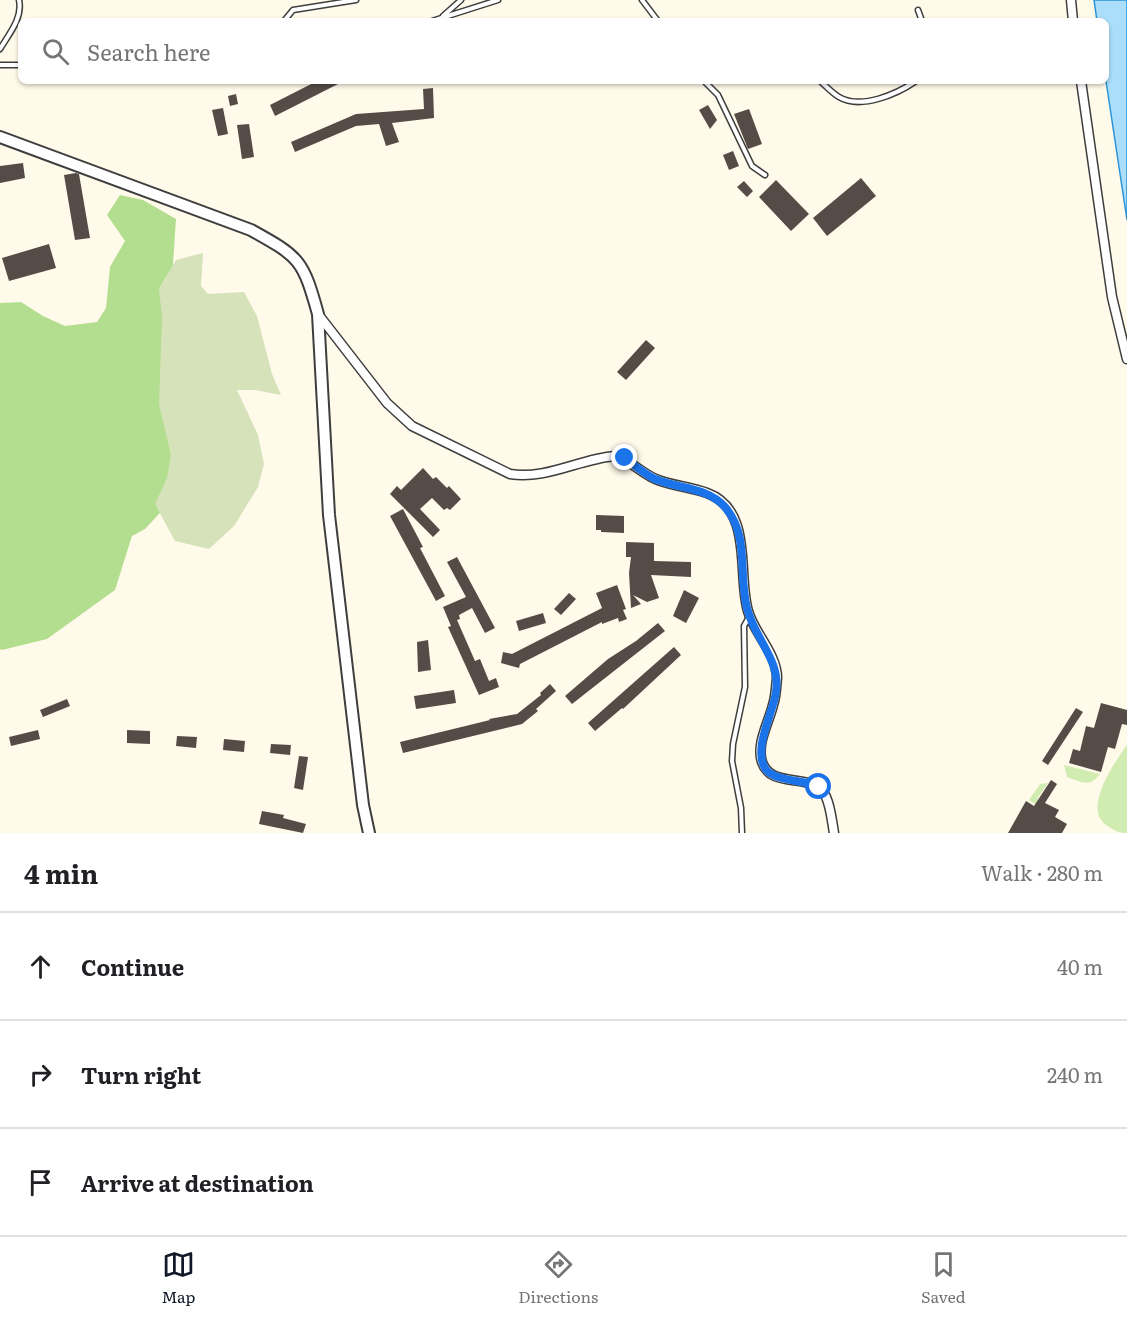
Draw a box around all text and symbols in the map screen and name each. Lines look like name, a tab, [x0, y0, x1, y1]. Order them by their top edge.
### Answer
search box	[18, 18, 1109, 84]
icon: search	[39, 35, 72, 68]
text: Search here	[87, 35, 210, 68]
route end	[611, 444, 637, 470]
route start	[805, 773, 831, 799]
text: 4 min	[24, 853, 98, 892]
text: Walk · 280 m	[981, 857, 1103, 887]
icon: ahead	[24, 950, 57, 983]
text: Continue	[81, 950, 184, 983]
text: 40 m	[1057, 951, 1103, 981]
icon: right	[24, 1058, 57, 1091]
text: Turn right	[81, 1058, 201, 1091]
text: 240 m	[1047, 1059, 1103, 1089]
icon: arrive	[24, 1166, 57, 1199]
text: Arrive at destination	[81, 1166, 314, 1199]
tab: Map	[161, 1248, 195, 1308]
tab: Directions	[518, 1248, 598, 1308]
tab: Saved	[921, 1248, 966, 1308]

